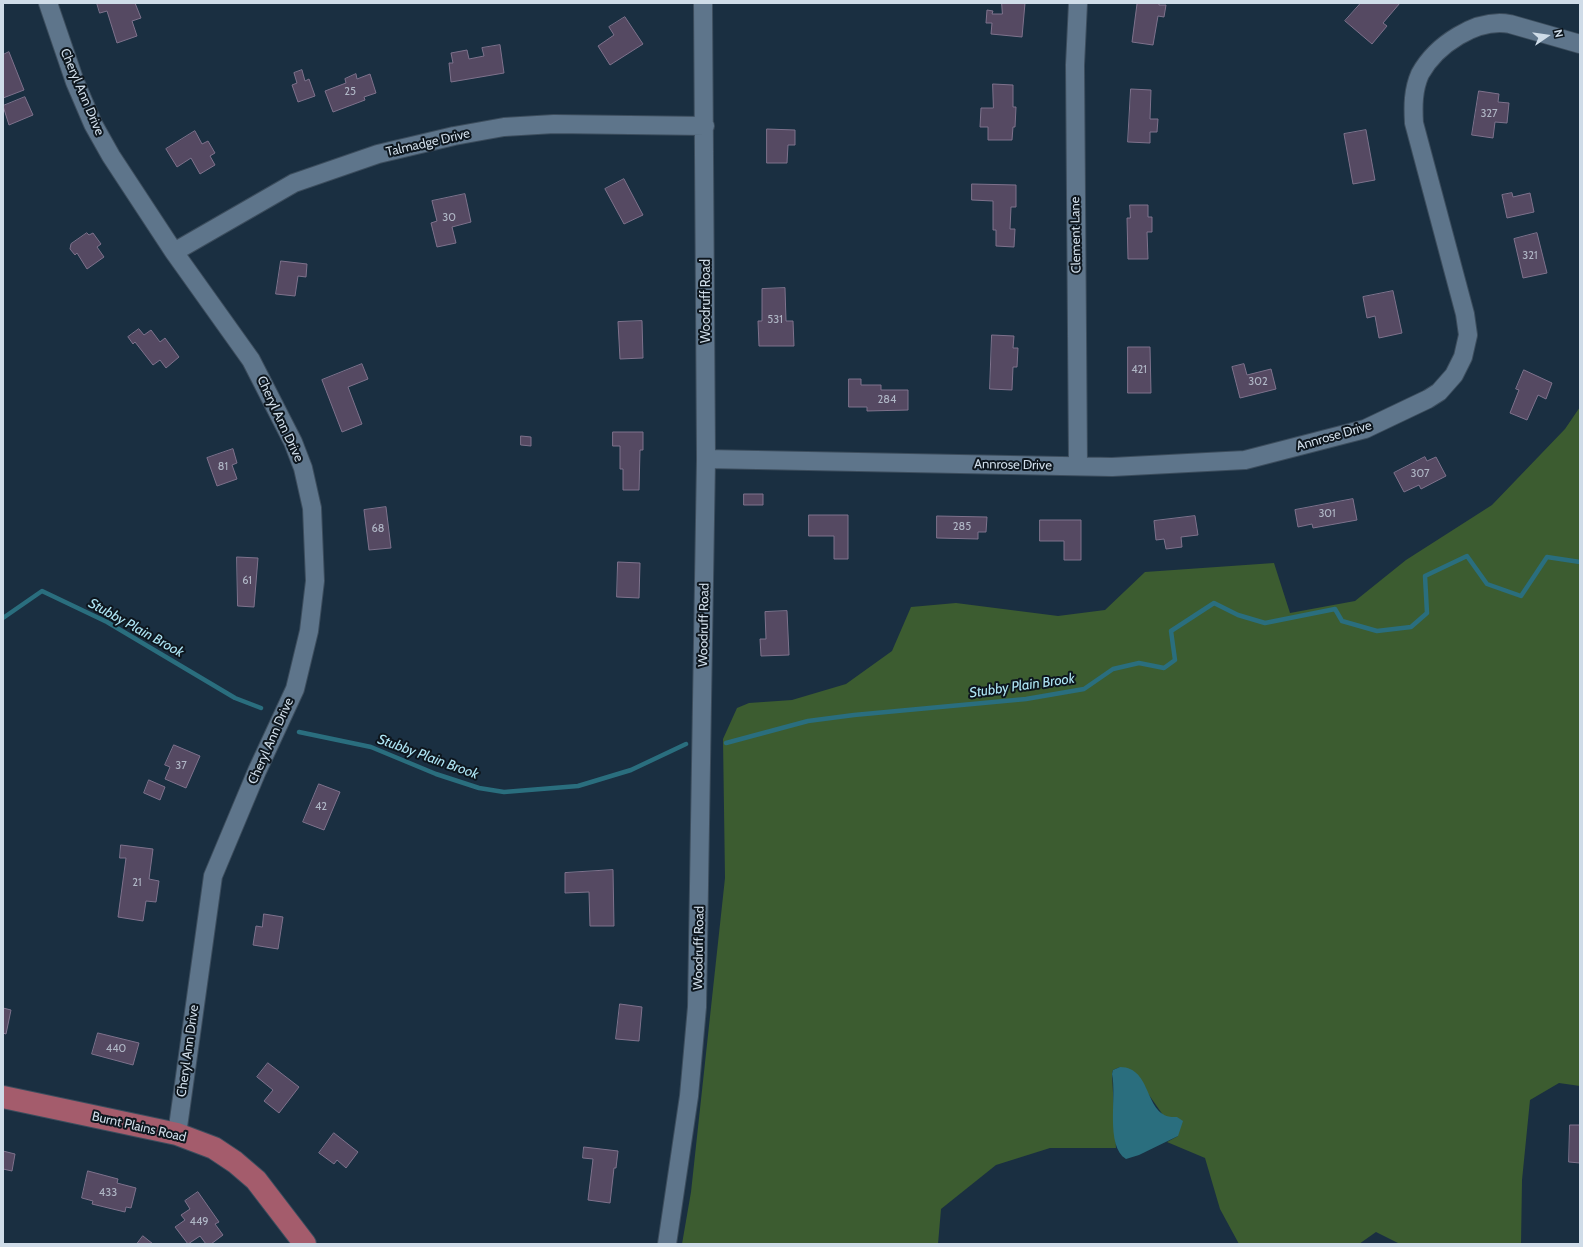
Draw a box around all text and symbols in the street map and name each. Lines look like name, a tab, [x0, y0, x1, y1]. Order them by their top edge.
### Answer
north arrow	[1527, 16, 1567, 56]
text: N	[1551, 28, 1566, 39]
street label: Cheryl Ann Drive	[57, 46, 107, 138]
house number: 25	[344, 85, 356, 99]
house number: 327	[1480, 107, 1498, 121]
street label: Talmadge Drive	[385, 126, 471, 160]
street label: Clement Lane	[1068, 196, 1084, 274]
house number: 30	[442, 211, 456, 225]
house number: 321	[1522, 249, 1538, 263]
street label: Woodruff Road	[698, 259, 714, 343]
house number: 531	[767, 313, 783, 327]
house number: 421	[1131, 363, 1147, 377]
street label: Cheryl Ann Drive	[253, 374, 307, 464]
house number: 302	[1248, 375, 1268, 389]
house number: 284	[878, 393, 896, 407]
street label: Annrose Drive	[1294, 418, 1374, 454]
street label: Annrose Drive	[974, 457, 1052, 473]
house number: 81	[218, 460, 228, 474]
house number: 307	[1410, 467, 1430, 481]
house number: 301	[1318, 507, 1336, 521]
house number: 285	[953, 520, 971, 534]
house number: 68	[372, 522, 384, 536]
house number: 61	[242, 574, 252, 588]
street label: Woodruff Road	[695, 583, 713, 667]
water label: Stubby Plain Brook	[86, 595, 186, 661]
water label: Stubby Plain Brook	[968, 670, 1076, 702]
street label: Cheryl Ann Drive	[245, 695, 297, 787]
water label: Stubby Plain Brook	[375, 731, 481, 783]
house number: 37	[175, 759, 187, 773]
house number: 42	[315, 800, 327, 814]
house number: 21	[132, 876, 142, 890]
street label: Woodruff Road	[690, 906, 708, 990]
street label: Cheryl Ann Drive	[174, 1004, 202, 1098]
house number: 440	[106, 1042, 126, 1056]
street label: Burnt Plains Road	[90, 1109, 188, 1145]
house number: 433	[99, 1186, 117, 1200]
house number: 449	[190, 1215, 208, 1229]

